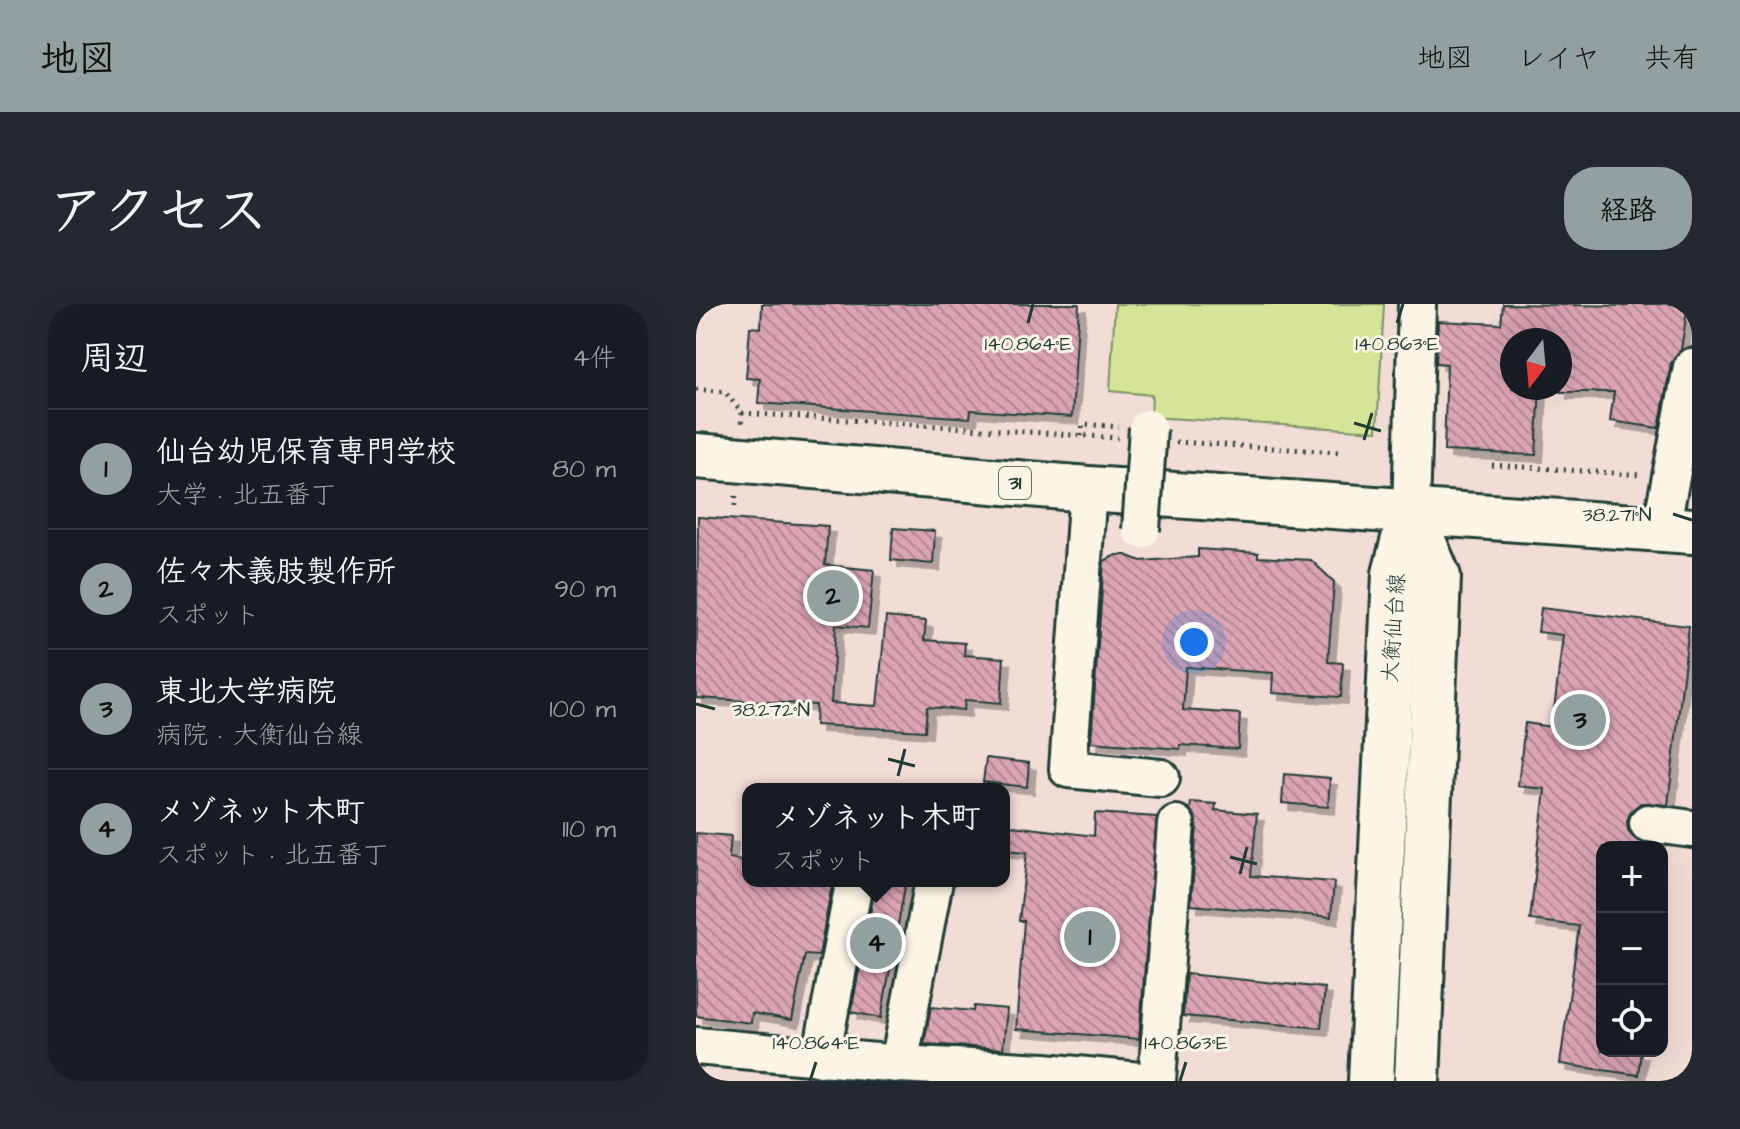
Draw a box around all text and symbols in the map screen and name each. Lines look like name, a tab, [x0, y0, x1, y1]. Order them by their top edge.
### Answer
text: 地図	[40, 34, 116, 86]
text: 地図	[1417, 39, 1473, 78]
text: レイヤ	[1517, 39, 1600, 78]
text: 共有	[1644, 39, 1700, 78]
button: 経路	[1564, 167, 1692, 250]
text: アクセス	[48, 174, 269, 252]
north arrow	[1500, 328, 1572, 400]
text: 140.864°E	[985, 330, 1072, 358]
text: 140.863°E	[1355, 330, 1439, 358]
text: 周辺	[80, 335, 148, 383]
text: 4件	[572, 340, 616, 376]
text: 仙台幼児保育専門学校	[156, 431, 456, 473]
text: 1	[104, 451, 108, 487]
text: 80 m	[552, 451, 616, 487]
road number: 31	[999, 467, 1031, 499]
text: 大学 · 北五番丁	[156, 477, 336, 513]
text: 38.271°N	[1582, 501, 1652, 529]
text: 佐々木義肢製作所	[156, 551, 396, 593]
pin: 2	[807, 566, 859, 626]
text: 2	[99, 571, 113, 607]
text: 90 m	[554, 571, 616, 607]
street label: 大衡仙台線	[1375, 572, 1413, 684]
text: スポット	[156, 597, 260, 633]
your location	[1174, 622, 1214, 662]
text: 東北大学病院	[156, 671, 336, 713]
pin: 3	[1554, 690, 1606, 750]
text: 3	[99, 691, 113, 727]
text: 100 m	[549, 691, 616, 727]
text: 38.272°N	[732, 696, 810, 724]
text: 病院 · 大衡仙台線	[156, 717, 362, 753]
popup	[742, 783, 1010, 887]
text: メゾネット木町	[156, 791, 365, 833]
text: メゾネット木町	[772, 797, 980, 839]
text: 4	[97, 811, 115, 847]
text: 110 m	[562, 811, 616, 847]
text: スポット · 北五番丁	[156, 837, 388, 873]
map controls	[1596, 841, 1668, 1057]
button: +	[1596, 841, 1668, 913]
text: スポット	[772, 843, 876, 879]
pin: 1	[1064, 907, 1116, 967]
pin: 4	[850, 913, 902, 973]
button: −	[1596, 913, 1668, 985]
button: locate	[1596, 985, 1668, 1057]
text: 140.864°E	[773, 1029, 860, 1057]
text: 140.863°E	[1144, 1029, 1228, 1057]

